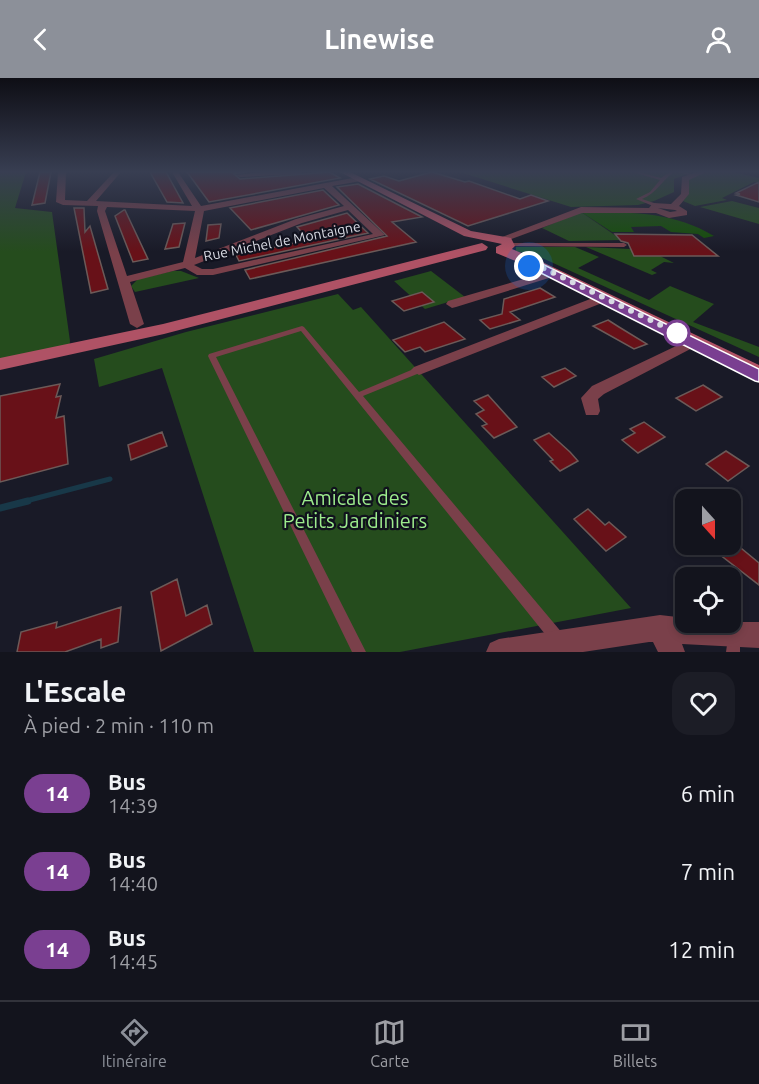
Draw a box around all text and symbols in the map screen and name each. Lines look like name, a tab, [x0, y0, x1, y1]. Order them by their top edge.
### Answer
icon: back	[24, 23, 57, 56]
icon: person	[702, 23, 735, 56]
text: Linewise	[324, 24, 435, 54]
street label: Rue Michel de Montaigne	[202, 218, 362, 264]
your location	[514, 251, 544, 281]
unlabelled marker	[664, 320, 690, 346]
park label: Amicale des Petits Jardiniers	[283, 486, 427, 532]
north arrow	[675, 489, 741, 555]
map controls	[675, 489, 741, 633]
button: locate	[675, 567, 741, 633]
button: heart	[672, 672, 735, 735]
text: L'Escale	[24, 676, 126, 707]
text: À pied · 2 min · 110 m	[24, 714, 214, 737]
text: Bus	[108, 769, 146, 794]
text: 14	[45, 781, 69, 805]
text: 6 min	[681, 781, 735, 806]
text: 14:39	[108, 794, 158, 817]
text: Bus	[108, 847, 146, 872]
text: 14	[45, 859, 69, 883]
text: 7 min	[681, 859, 735, 884]
text: 14:40	[108, 872, 158, 895]
text: Bus	[108, 925, 146, 950]
text: 14	[45, 937, 69, 961]
text: 12 min	[668, 937, 735, 962]
text: 14:45	[108, 950, 158, 973]
tab: Itinéraire	[102, 1016, 167, 1070]
tab: Carte	[370, 1016, 409, 1070]
tab: Billets	[613, 1016, 657, 1070]

